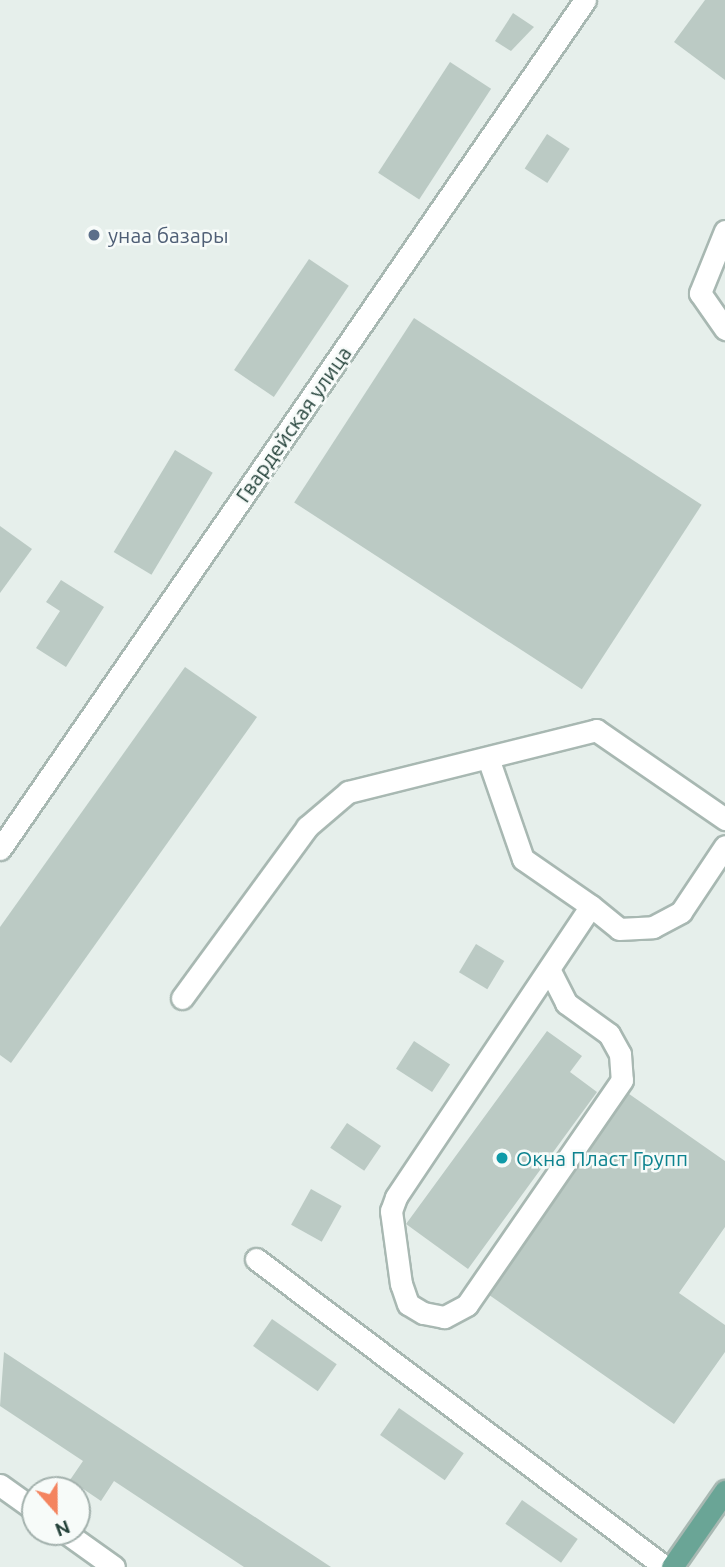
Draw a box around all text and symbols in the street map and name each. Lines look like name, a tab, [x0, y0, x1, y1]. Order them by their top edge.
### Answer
place label: унаа базары	[108, 222, 229, 248]
marker: унаа базары	[86, 227, 102, 243]
street label: Гвардейская улица	[230, 341, 356, 507]
place label: Окна Пласт Групп	[516, 1145, 688, 1171]
marker: Окна Пласт Групп	[494, 1150, 510, 1166]
north arrow	[21, 1476, 91, 1546]
text: N	[52, 1516, 73, 1542]

